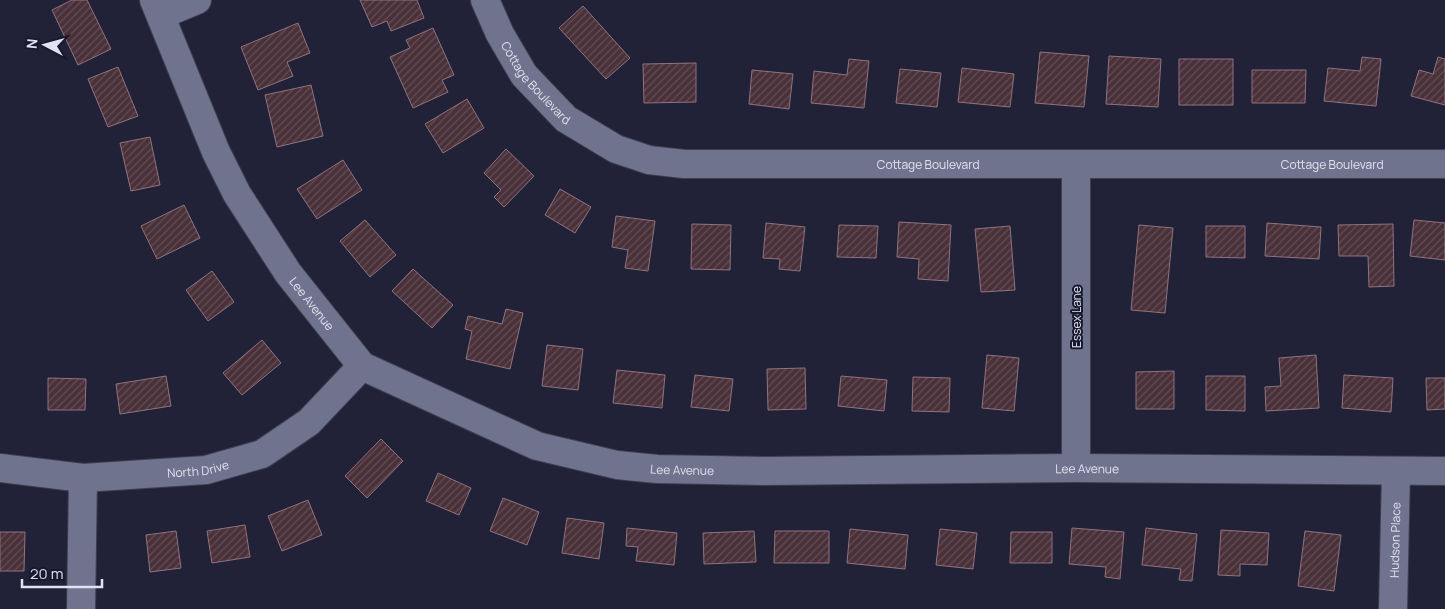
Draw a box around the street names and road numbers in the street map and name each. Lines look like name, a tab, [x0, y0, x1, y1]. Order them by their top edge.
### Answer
street label: Cottage Boulevard	[497, 38, 574, 128]
street label: Cottage Boulevard	[877, 156, 980, 173]
street label: Cottage Boulevard	[1281, 156, 1384, 173]
street label: Lee Avenue	[286, 273, 339, 334]
street label: Essex Lane	[1068, 286, 1085, 348]
street label: North Drive	[167, 455, 231, 481]
street label: Lee Avenue	[1055, 459, 1119, 477]
street label: Lee Avenue	[649, 460, 714, 479]
street label: Hudson Place	[1385, 502, 1404, 578]

